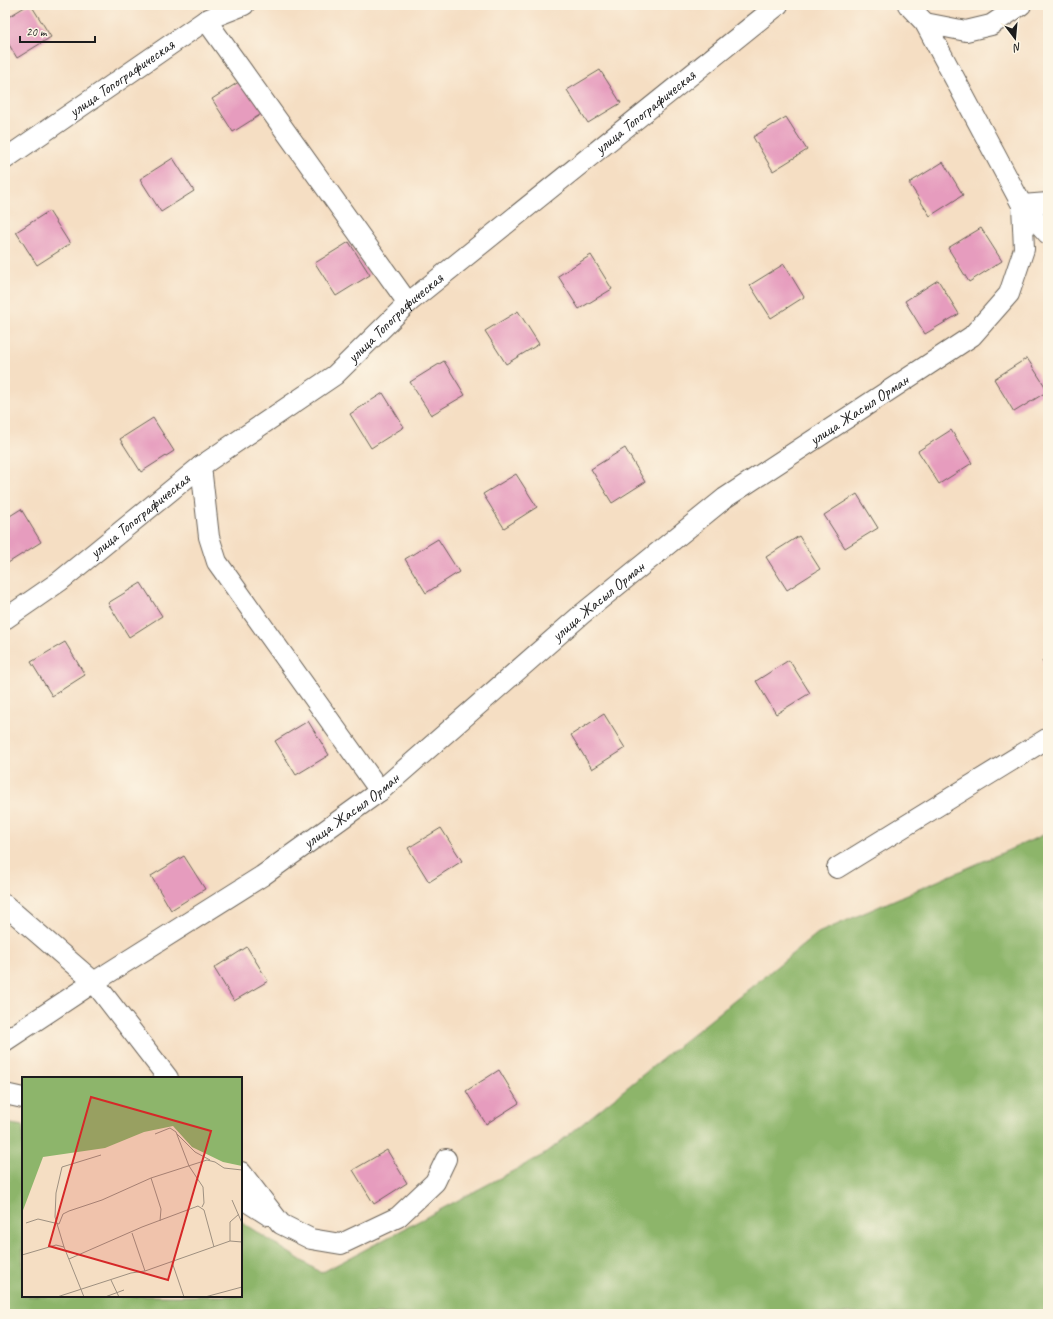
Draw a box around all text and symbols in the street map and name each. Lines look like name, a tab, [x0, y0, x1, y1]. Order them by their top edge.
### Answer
scale bar	[20, 18, 95, 44]
north arrow	[995, 18, 1035, 58]
text: 20 m	[26, 24, 48, 40]
street label: улица Топографическая	[64, 34, 179, 122]
text: N	[1010, 40, 1023, 56]
street label: улица Топографическая	[590, 65, 701, 159]
street label: улица Топографическая	[342, 268, 448, 368]
street label: улица Жасыл Орман	[805, 369, 914, 450]
street label: улица Топографическая	[85, 468, 195, 563]
street label: улица Жасыл Орман	[547, 556, 650, 646]
street label: улица Жасыл Орман	[299, 768, 405, 854]
inset map	[22, 1077, 242, 1297]

